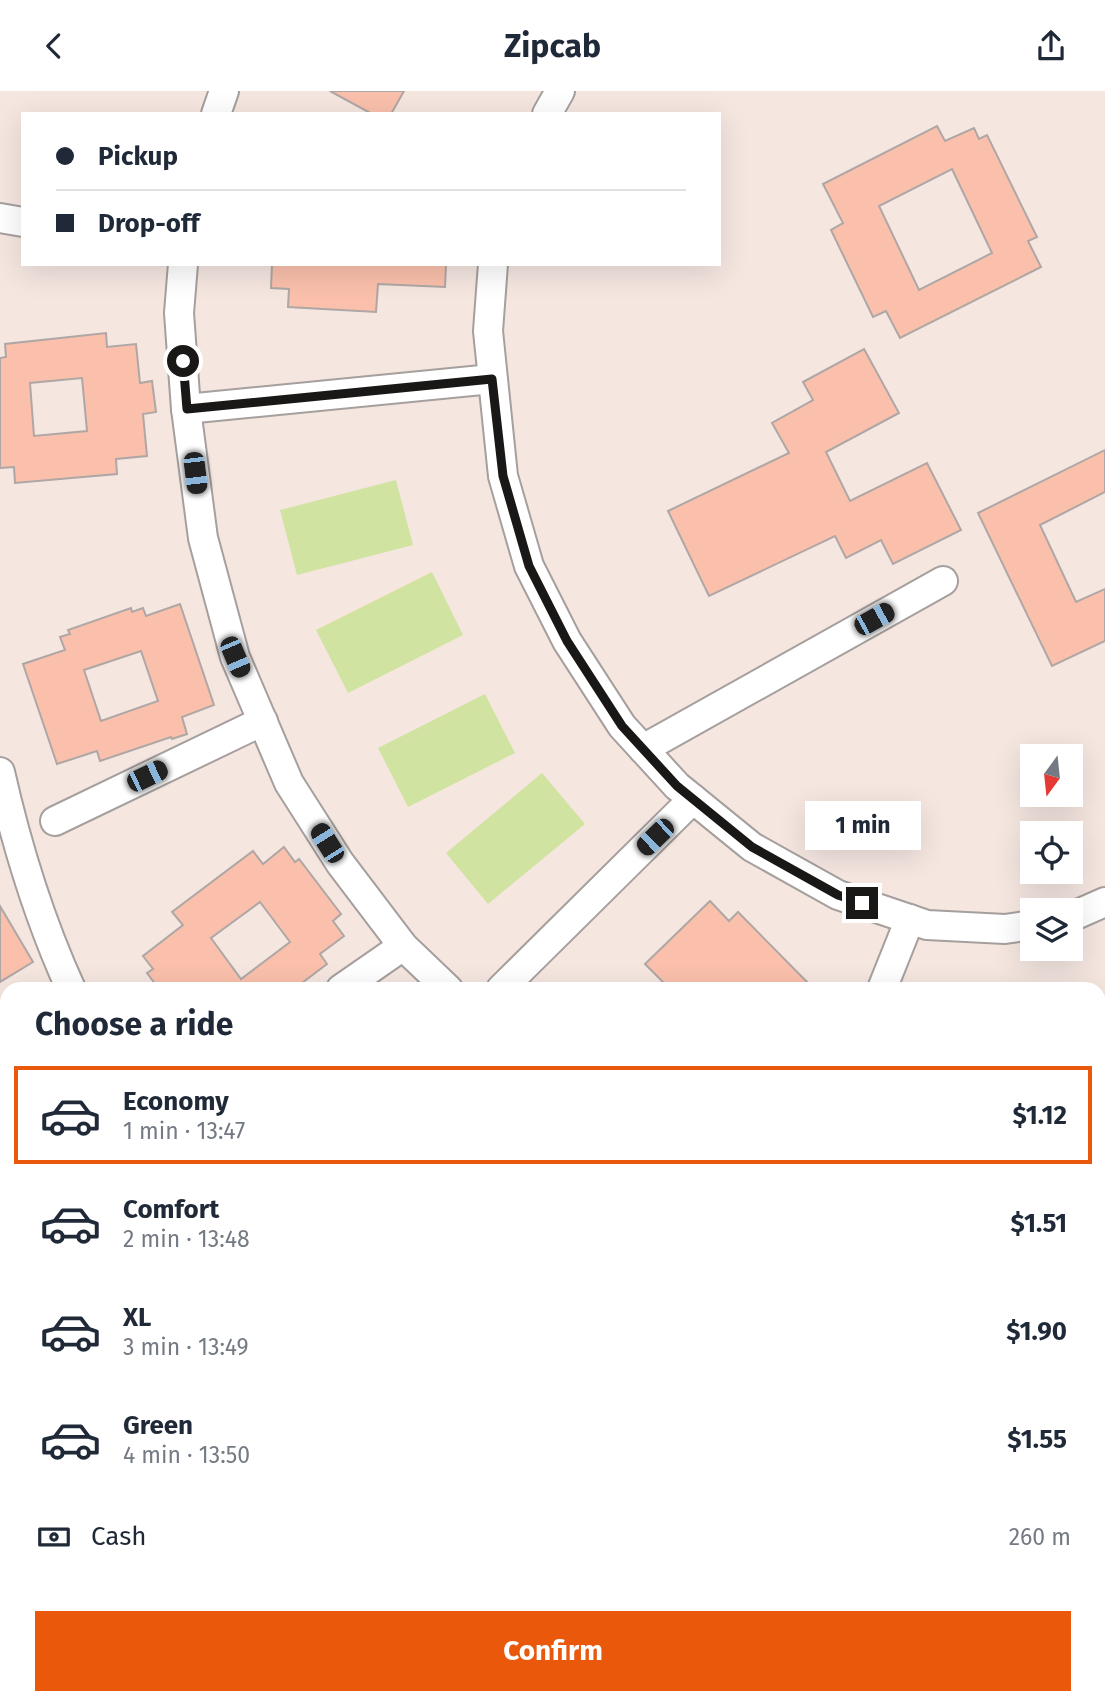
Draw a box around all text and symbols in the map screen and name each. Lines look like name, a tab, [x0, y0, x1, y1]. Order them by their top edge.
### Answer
icon: back	[35, 27, 73, 65]
text: Zipcab	[504, 27, 601, 65]
icon: share	[1032, 27, 1070, 65]
text: Pickup	[98, 141, 178, 172]
text: Drop-off	[98, 208, 200, 239]
route start	[167, 345, 199, 377]
car	[183, 451, 208, 495]
car	[851, 600, 898, 638]
car	[218, 634, 253, 680]
north arrow	[1020, 744, 1083, 807]
map controls	[1020, 744, 1083, 961]
car	[124, 757, 171, 795]
callout: 1 min	[804, 801, 920, 851]
text: 1 min	[835, 811, 891, 839]
car	[633, 815, 678, 859]
car	[307, 820, 348, 866]
button: locate	[1020, 821, 1083, 884]
route end	[846, 887, 878, 919]
button: layers	[1020, 898, 1083, 961]
text: Choose a ride	[35, 1005, 233, 1043]
icon: car	[39, 1084, 102, 1147]
text: Economy	[123, 1086, 229, 1117]
text: $1.12	[1012, 1100, 1067, 1131]
text: 1 min · 13:47	[123, 1117, 245, 1145]
icon: car	[39, 1192, 102, 1255]
text: Comfort	[123, 1194, 219, 1225]
text: $1.51	[1011, 1208, 1067, 1239]
text: 2 min · 13:48	[123, 1225, 250, 1253]
icon: car	[39, 1300, 102, 1363]
text: XL	[123, 1302, 151, 1333]
text: $1.90	[1006, 1316, 1067, 1347]
text: 3 min · 13:49	[123, 1333, 249, 1361]
icon: car	[39, 1408, 102, 1471]
text: Green	[123, 1410, 193, 1441]
text: $1.55	[1007, 1424, 1067, 1455]
text: 4 min · 13:50	[123, 1441, 250, 1469]
icon: cash	[35, 1518, 73, 1556]
text: Cash	[91, 1521, 147, 1552]
text: 260 m	[1009, 1523, 1071, 1551]
button: Confirm	[35, 1611, 1071, 1691]

